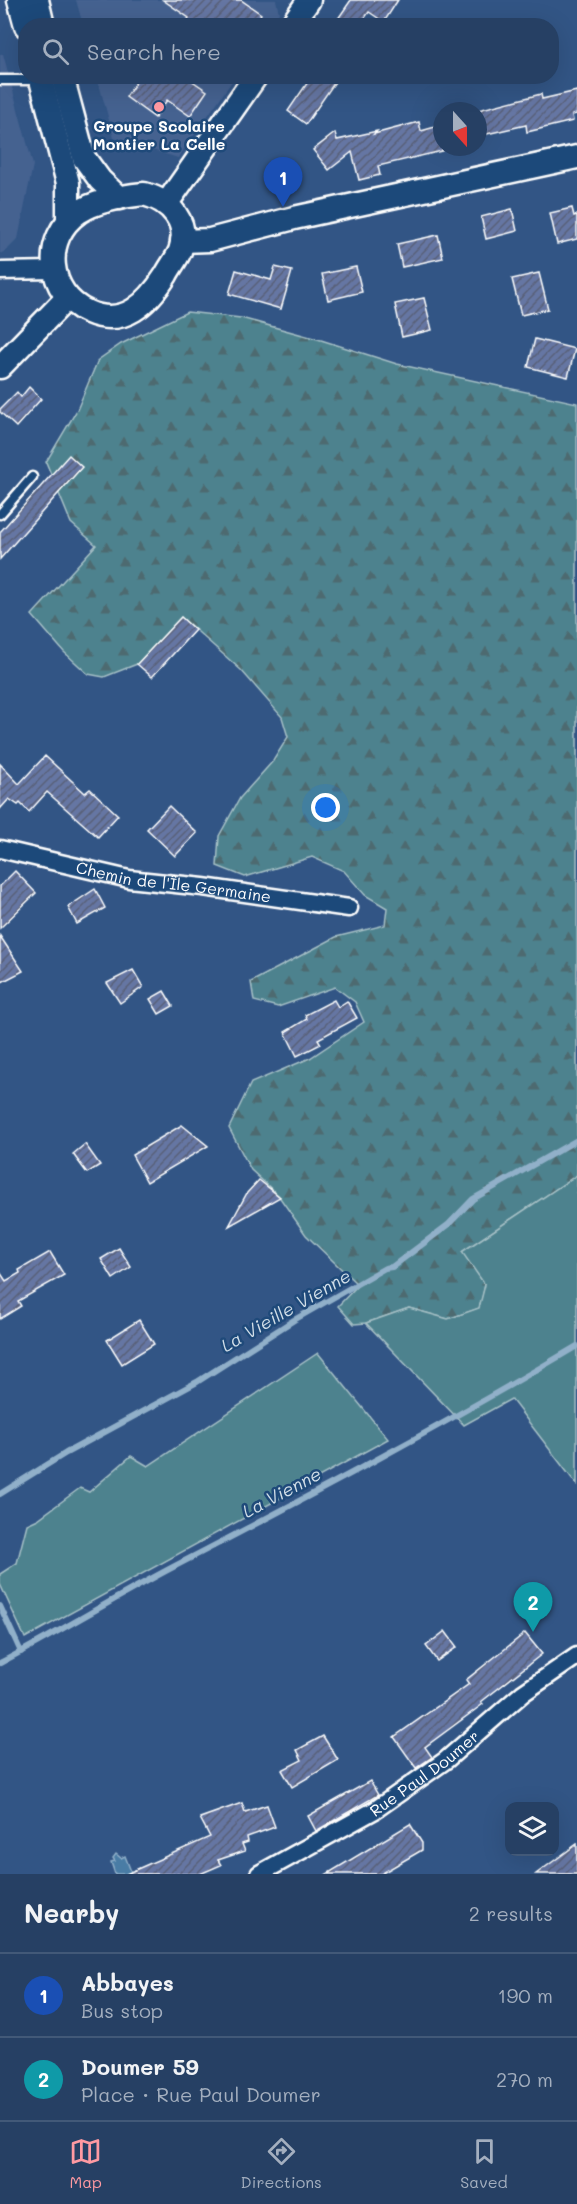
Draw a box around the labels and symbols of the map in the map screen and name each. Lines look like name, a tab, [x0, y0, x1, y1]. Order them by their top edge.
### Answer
marker: Groupe Scolaire Montier La Celle	[152, 100, 166, 114]
north arrow	[433, 102, 487, 156]
place label: Groupe Scolaire Montier La Celle	[93, 115, 225, 154]
pin: 1	[264, 158, 302, 207]
your location	[311, 793, 340, 822]
street label: Chemin de l'Île Germaine	[74, 856, 273, 907]
water label: La Vieille Vienne	[216, 1263, 355, 1357]
water label: La Vienne	[238, 1461, 325, 1523]
pin: 2	[514, 1582, 552, 1632]
street label: Rue Paul Doumer	[365, 1725, 483, 1821]

